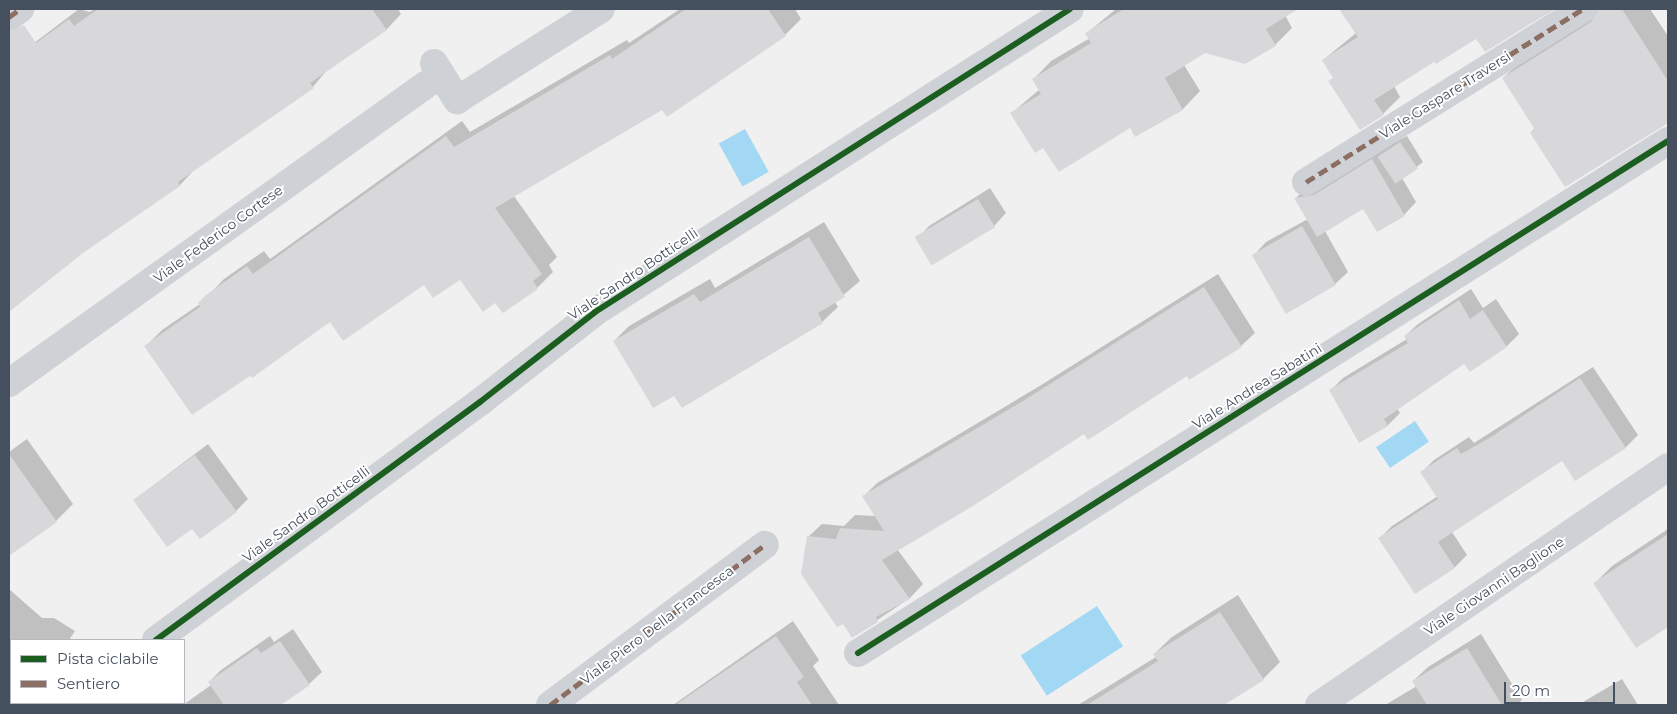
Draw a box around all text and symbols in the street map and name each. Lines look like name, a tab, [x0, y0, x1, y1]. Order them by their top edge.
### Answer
street label: Viale Gaspare Traversi	[1376, 48, 1514, 142]
street label: Viale Federico Cortese	[150, 182, 286, 286]
street label: Viale Sandro Botticelli	[565, 224, 701, 324]
street label: Viale Andrea Sabatini	[1189, 339, 1325, 433]
street label: Viale Sandro Botticelli	[239, 462, 373, 566]
street label: Viale Giovanni Baglione	[1421, 533, 1567, 639]
street label: Viale Piero Della Francesca	[577, 562, 737, 688]
legend	[10, 639, 185, 704]
text: Pista ciclabile	[57, 649, 159, 668]
scale bar	[1507, 672, 1618, 704]
text: Sentiero	[57, 674, 120, 693]
text: 20 m	[1512, 681, 1550, 700]

